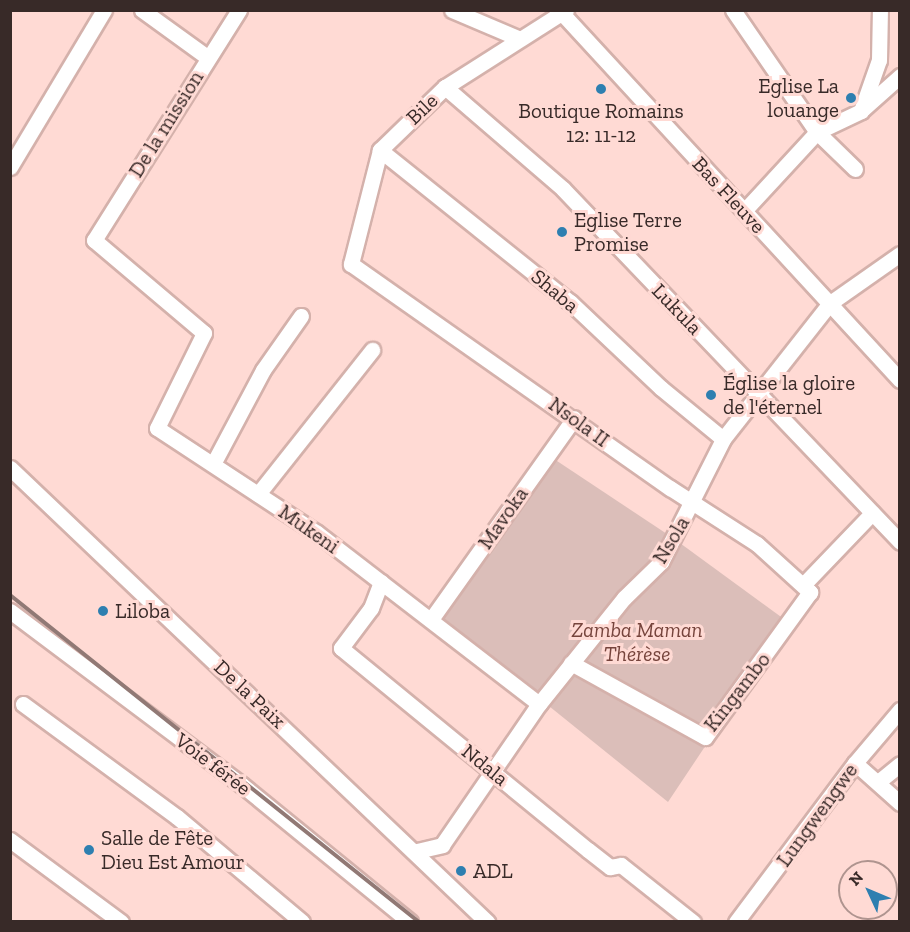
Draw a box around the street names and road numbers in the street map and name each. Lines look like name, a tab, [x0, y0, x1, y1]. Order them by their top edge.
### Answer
street label: De la mission	[123, 66, 209, 182]
street label: Bile	[401, 88, 443, 130]
street label: Bas Fleuve	[687, 151, 771, 239]
street label: Shaba	[526, 264, 584, 318]
street label: Lukula	[647, 278, 707, 340]
street label: Nsola II	[544, 392, 614, 452]
street label: Mavoka	[473, 482, 533, 554]
street label: Mukeni	[274, 499, 344, 559]
street label: Nsola	[647, 512, 695, 568]
street label: Kingambo	[698, 648, 776, 736]
street label: De la Paix	[209, 655, 291, 733]
street label: Voie férée	[170, 727, 256, 801]
street label: Ndala	[457, 739, 513, 791]
street label: Lungwengwe	[771, 758, 863, 872]

